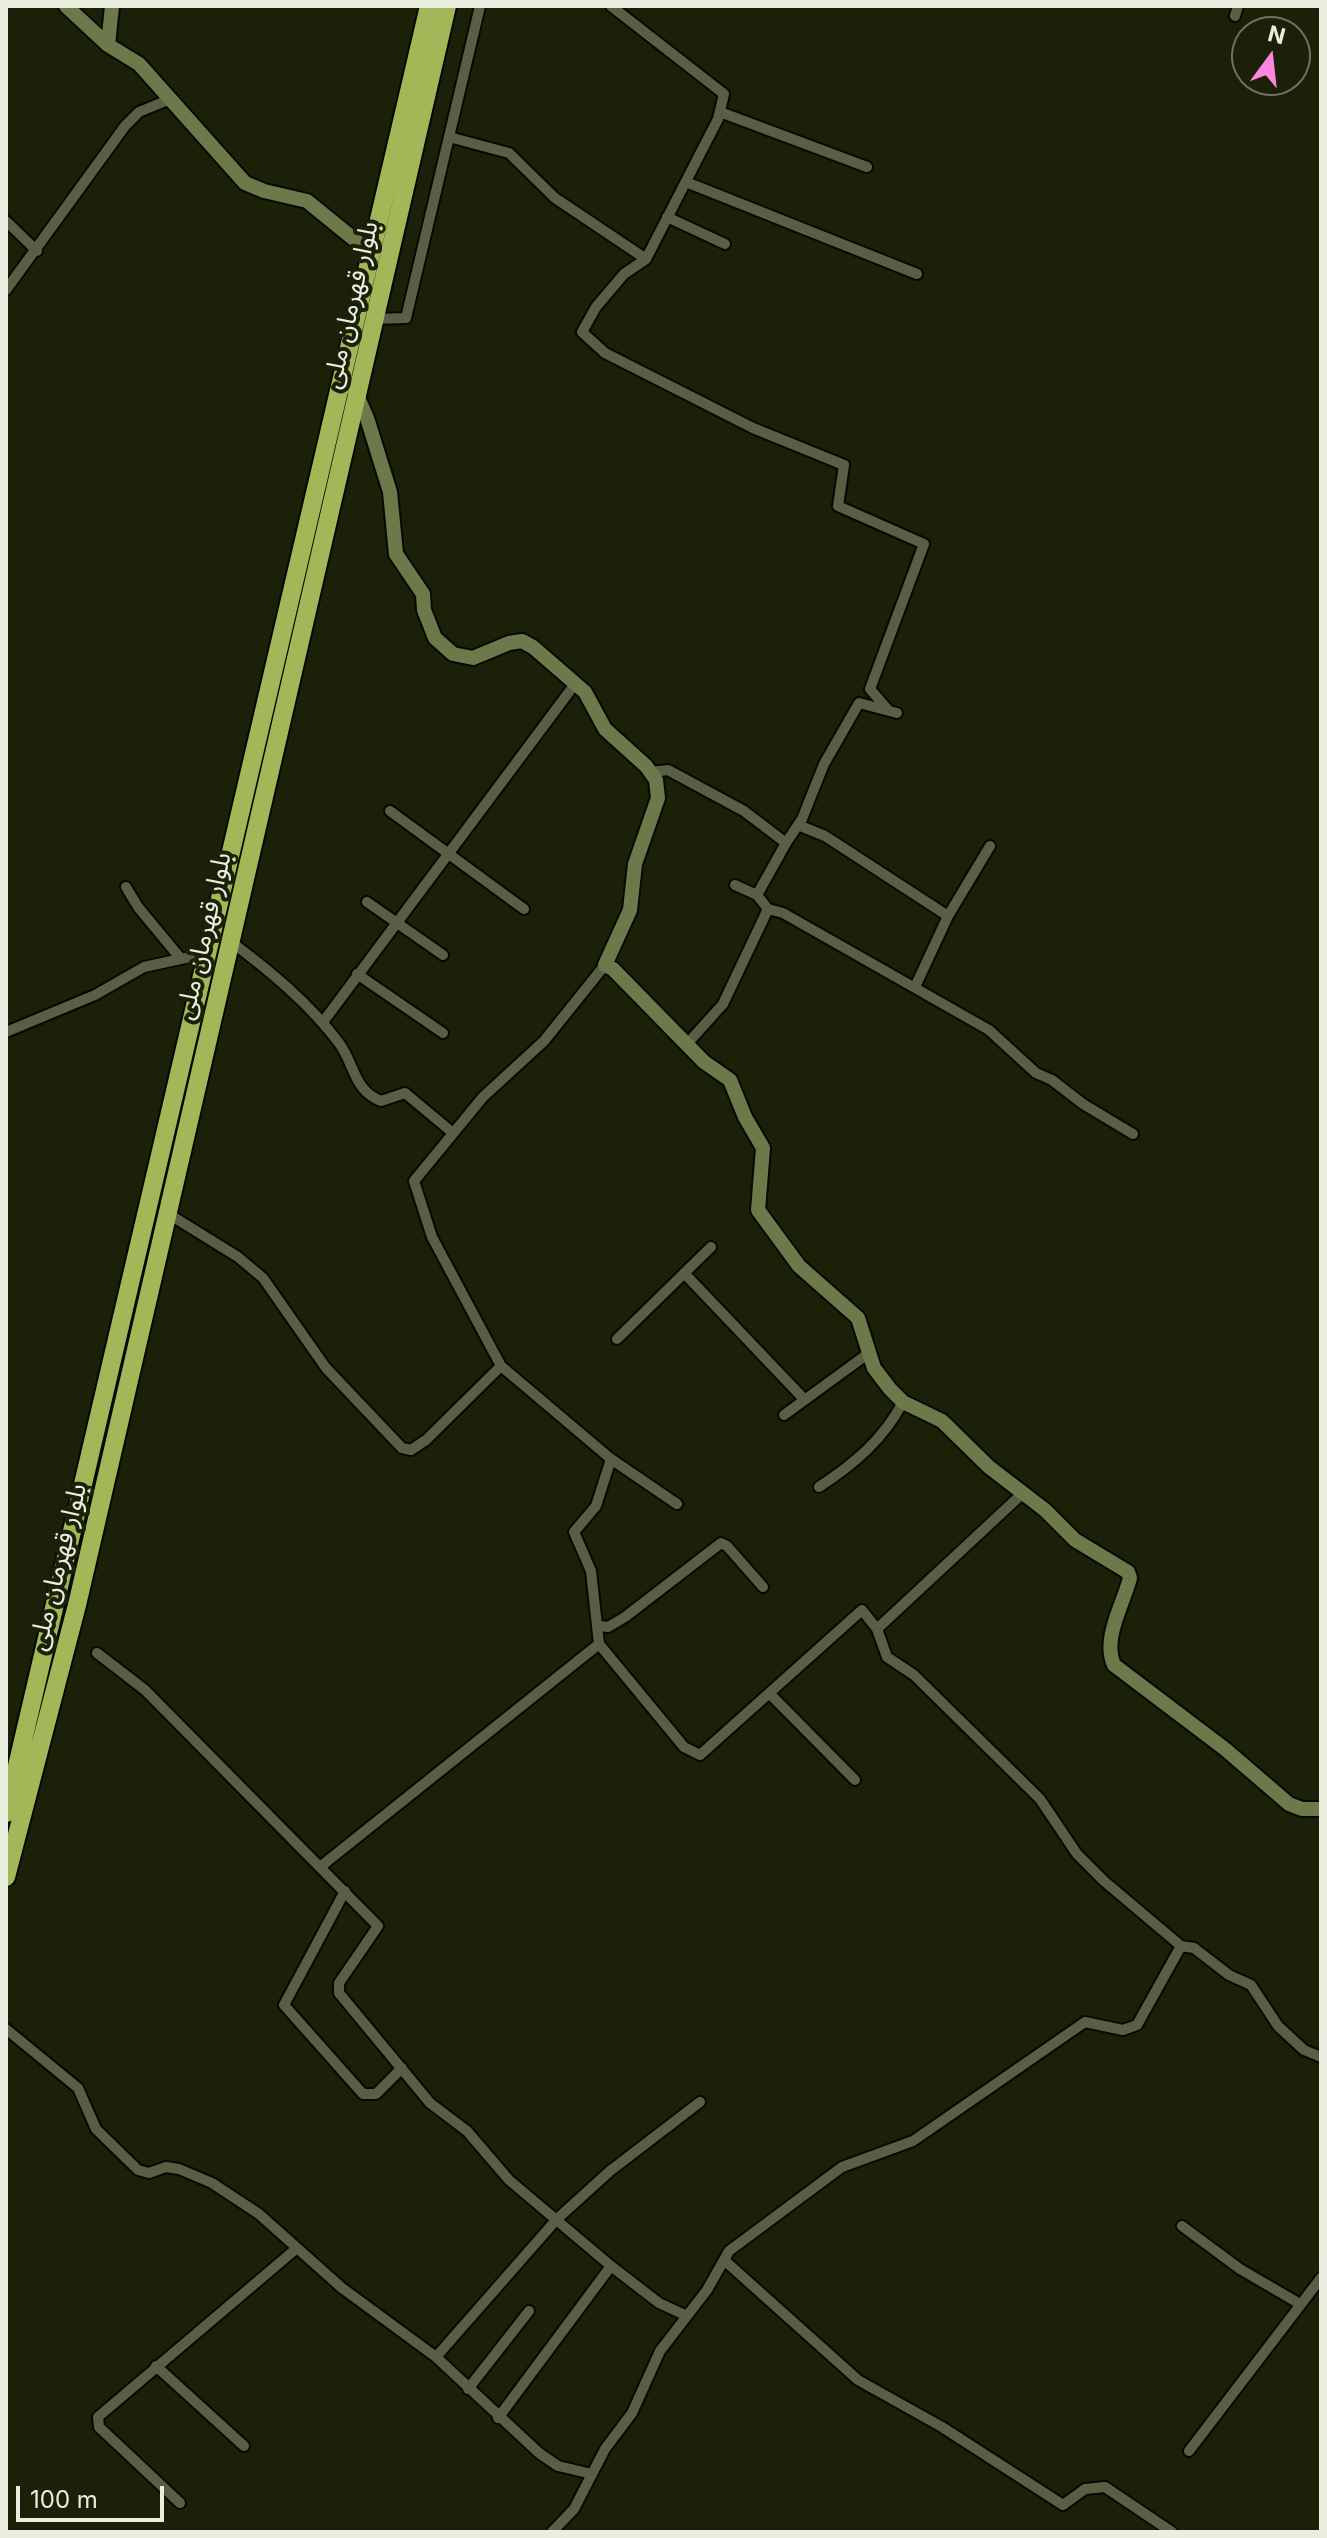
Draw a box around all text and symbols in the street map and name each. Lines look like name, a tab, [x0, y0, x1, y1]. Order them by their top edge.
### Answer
north arrow	[1231, 16, 1311, 96]
text: N	[1265, 20, 1288, 49]
street label: بلوار قهرمان ملی	[317, 218, 385, 392]
street label: بلوار قهرمان ملی	[170, 849, 238, 1023]
street label: بلوار قهرمان ملی	[22, 1480, 94, 1654]
scale bar	[20, 2470, 168, 2520]
text: 100 m	[30, 2485, 98, 2514]

